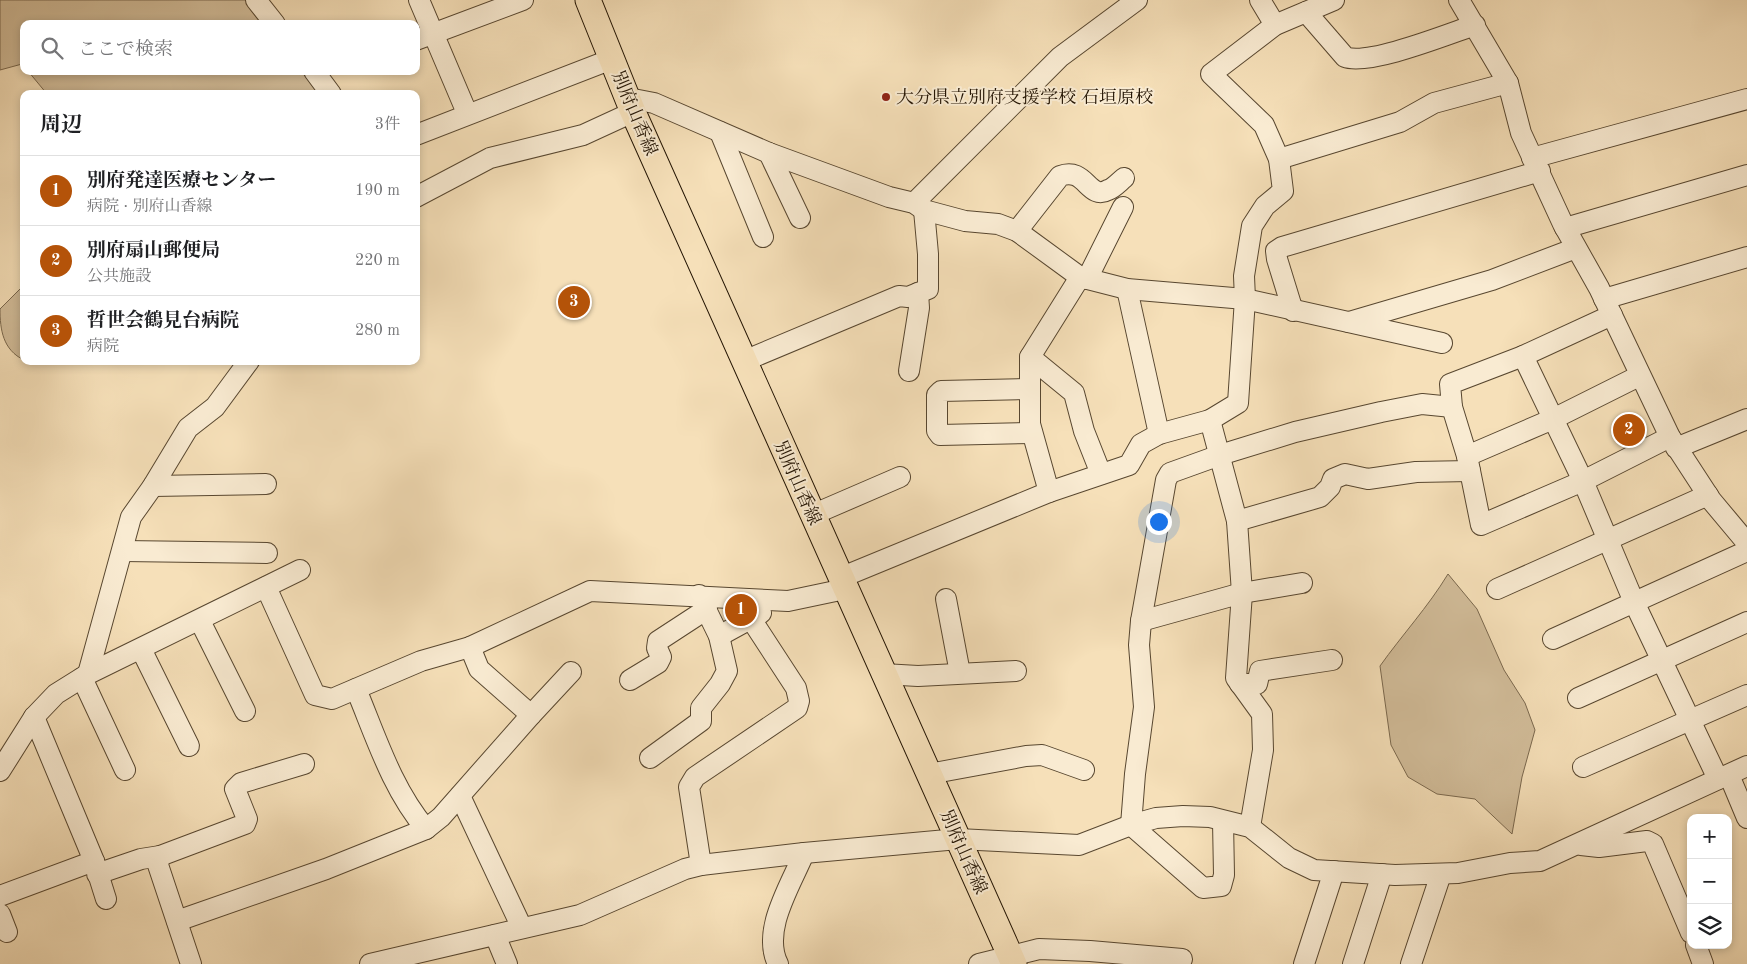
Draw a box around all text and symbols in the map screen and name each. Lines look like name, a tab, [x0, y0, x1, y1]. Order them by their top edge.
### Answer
search box	[20, 20, 420, 75]
icon: search	[38, 34, 66, 62]
text: ここで検索	[78, 41, 173, 60]
street label: 別府山香線	[608, 68, 662, 158]
place label: 大分県立別府支援学校 石垣原校	[896, 87, 1153, 107]
marker: 大分県立別府支援学校 石垣原校	[880, 91, 892, 103]
text: 周辺	[40, 115, 82, 136]
text: 3件	[375, 117, 400, 133]
text: 別府発達医療センター	[87, 172, 276, 191]
text: 1	[51, 183, 61, 199]
text: 190 m	[355, 183, 400, 199]
text: 病院 · 別府山香線	[87, 199, 212, 215]
text: 別府扇山郵便局	[87, 242, 220, 261]
text: 2	[51, 253, 61, 269]
text: 220 m	[355, 253, 400, 269]
text: 公共施設	[87, 269, 151, 285]
pin: 3	[558, 283, 590, 321]
text: 哲世会鶴見台病院	[87, 312, 239, 331]
text: 3	[51, 323, 61, 339]
text: 280 m	[355, 323, 400, 339]
text: 病院	[87, 339, 119, 355]
pin: 2	[1613, 411, 1645, 449]
street label: 別府山香線	[771, 438, 825, 528]
your location	[1146, 509, 1172, 535]
pin: 1	[725, 591, 757, 629]
street label: 別府山香線	[937, 807, 991, 897]
map controls	[1687, 814, 1732, 949]
button: +	[1687, 814, 1732, 859]
button: −	[1687, 859, 1732, 904]
button: layers	[1687, 904, 1732, 949]

